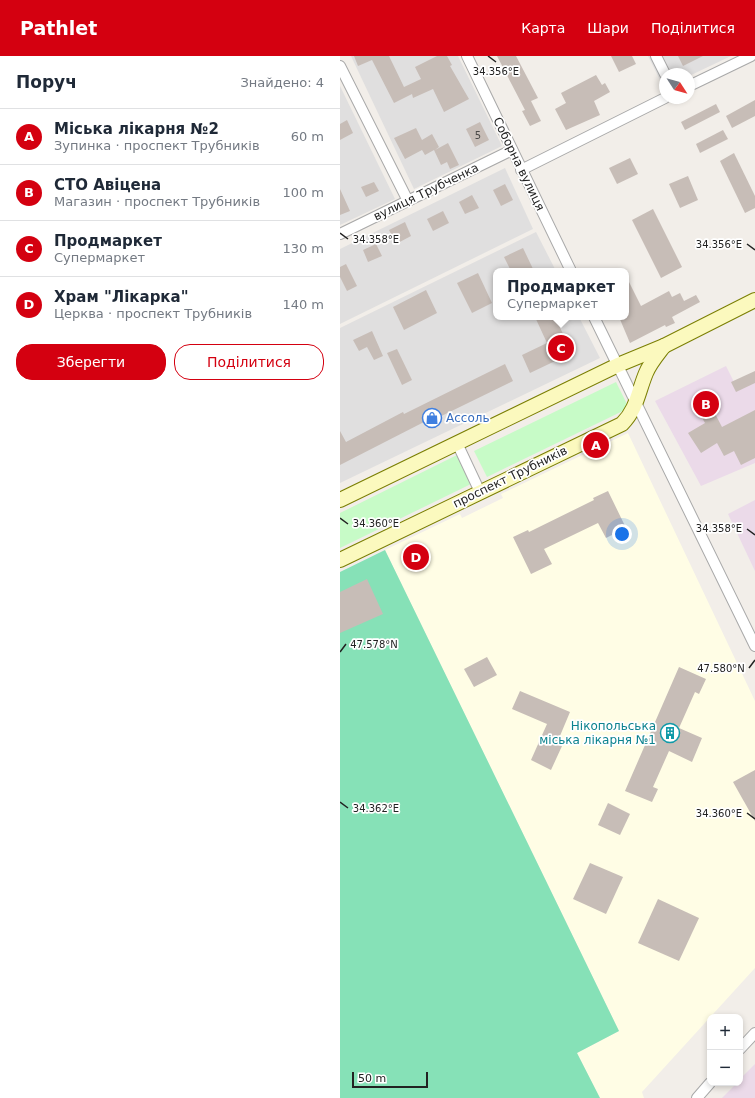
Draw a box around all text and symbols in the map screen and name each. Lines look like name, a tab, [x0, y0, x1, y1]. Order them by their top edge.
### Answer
text: Pathlet	[20, 17, 97, 39]
text: Карта	[521, 20, 565, 36]
text: Шари	[587, 20, 629, 36]
text: Поділитися	[651, 20, 735, 36]
text: 34.356°E	[473, 66, 519, 77]
north arrow	[659, 68, 695, 104]
text: Поруч	[16, 72, 77, 92]
text: Знайдено: 4	[241, 75, 324, 90]
street label: Соборна вулиця	[490, 115, 548, 213]
text: Міська лікарня №2	[54, 120, 219, 138]
text: A	[24, 129, 34, 144]
text: 60 m	[291, 129, 324, 144]
house number: 5	[475, 130, 481, 141]
text: Зупинка · проспект Трубників	[54, 138, 260, 153]
street label: вулиця Трубченка	[371, 160, 481, 224]
text: СТО Авіцена	[54, 176, 161, 194]
text: B	[24, 185, 34, 200]
text: 100 m	[282, 185, 324, 200]
text: Магазин · проспект Трубників	[54, 194, 260, 209]
text: Продмаркет	[54, 232, 162, 250]
text: 34.358°E	[353, 234, 399, 245]
text: 34.356°E	[696, 239, 742, 250]
text: C	[24, 241, 34, 256]
text: 130 m	[282, 241, 324, 256]
text: Супермаркет	[54, 250, 145, 265]
popup	[493, 268, 629, 320]
text: Продмаркет	[507, 278, 615, 296]
text: Храм "Лікарка"	[54, 288, 188, 306]
text: Супермаркет	[507, 296, 598, 311]
text: D	[24, 297, 34, 312]
text: 140 m	[282, 297, 324, 312]
text: Церква · проспект Трубників	[54, 306, 252, 321]
pin: C	[548, 333, 574, 363]
button: Зберегти	[16, 344, 166, 380]
button: Поділитися	[174, 344, 324, 380]
pin: B	[693, 389, 719, 419]
shop icon: Ассоль	[421, 407, 443, 429]
place label: Ассоль	[446, 411, 490, 425]
pin: A	[583, 430, 609, 460]
street label: проспект Трубників	[451, 443, 569, 511]
text: 34.360°E	[353, 518, 399, 529]
text: 34.358°E	[696, 523, 742, 534]
your location	[612, 524, 632, 544]
pin: D	[403, 542, 429, 572]
text: 47.578°N	[350, 639, 398, 650]
text: 47.580°N	[697, 663, 745, 674]
place label: Нікопольська міська лікарня №1	[539, 719, 656, 747]
building icon: Нікопольська міська лікарня №1	[659, 722, 681, 744]
text: 34.362°E	[353, 803, 399, 814]
text: 34.360°E	[696, 808, 742, 819]
map controls	[707, 1014, 743, 1086]
button: +	[707, 1014, 743, 1050]
button: −	[707, 1050, 743, 1086]
scale bar	[352, 1070, 428, 1089]
text: 50 m	[358, 1072, 386, 1085]

